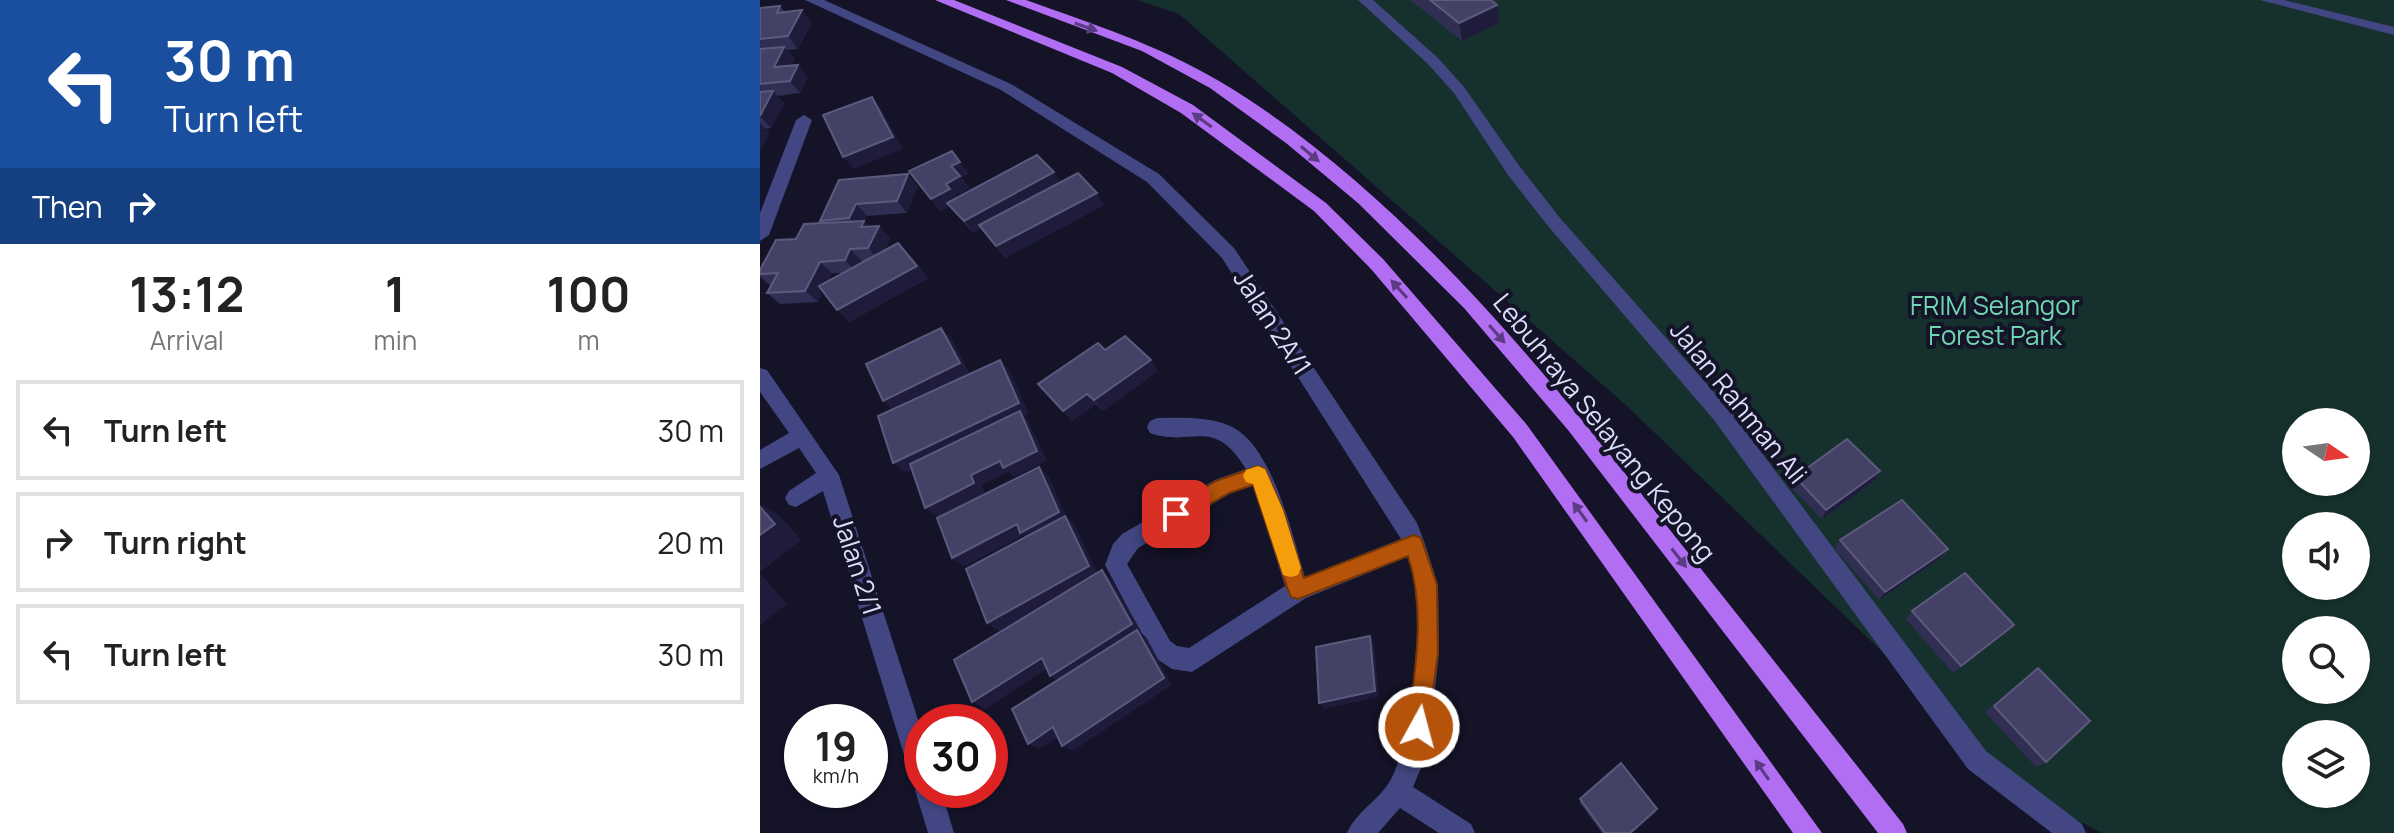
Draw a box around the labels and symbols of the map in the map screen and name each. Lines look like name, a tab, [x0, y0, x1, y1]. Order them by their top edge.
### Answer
one-way arrow	[1074, 22, 1098, 34]
one-way arrow	[1191, 112, 1213, 128]
one-way arrow	[1300, 145, 1320, 162]
street label: Jalan 2A/1	[1226, 262, 1320, 382]
one-way arrow	[1391, 279, 1408, 299]
street label: Lebuhraya Selayang Kepong	[1485, 285, 1725, 569]
park label: FRIM Selangor Forest Park	[1910, 287, 2080, 353]
street label: Jalan Rahman Ali	[1662, 313, 1816, 491]
one-way arrow	[1488, 324, 1505, 344]
north arrow	[2282, 408, 2370, 496]
pin	[1142, 480, 1210, 548]
one-way arrow	[1573, 502, 1589, 522]
street label: Jalan 2/1	[825, 511, 891, 619]
one-way arrow	[1670, 548, 1686, 568]
position arrow	[1377, 685, 1461, 769]
speed limit sign: 30	[904, 704, 1008, 808]
one-way arrow	[1755, 760, 1770, 781]

